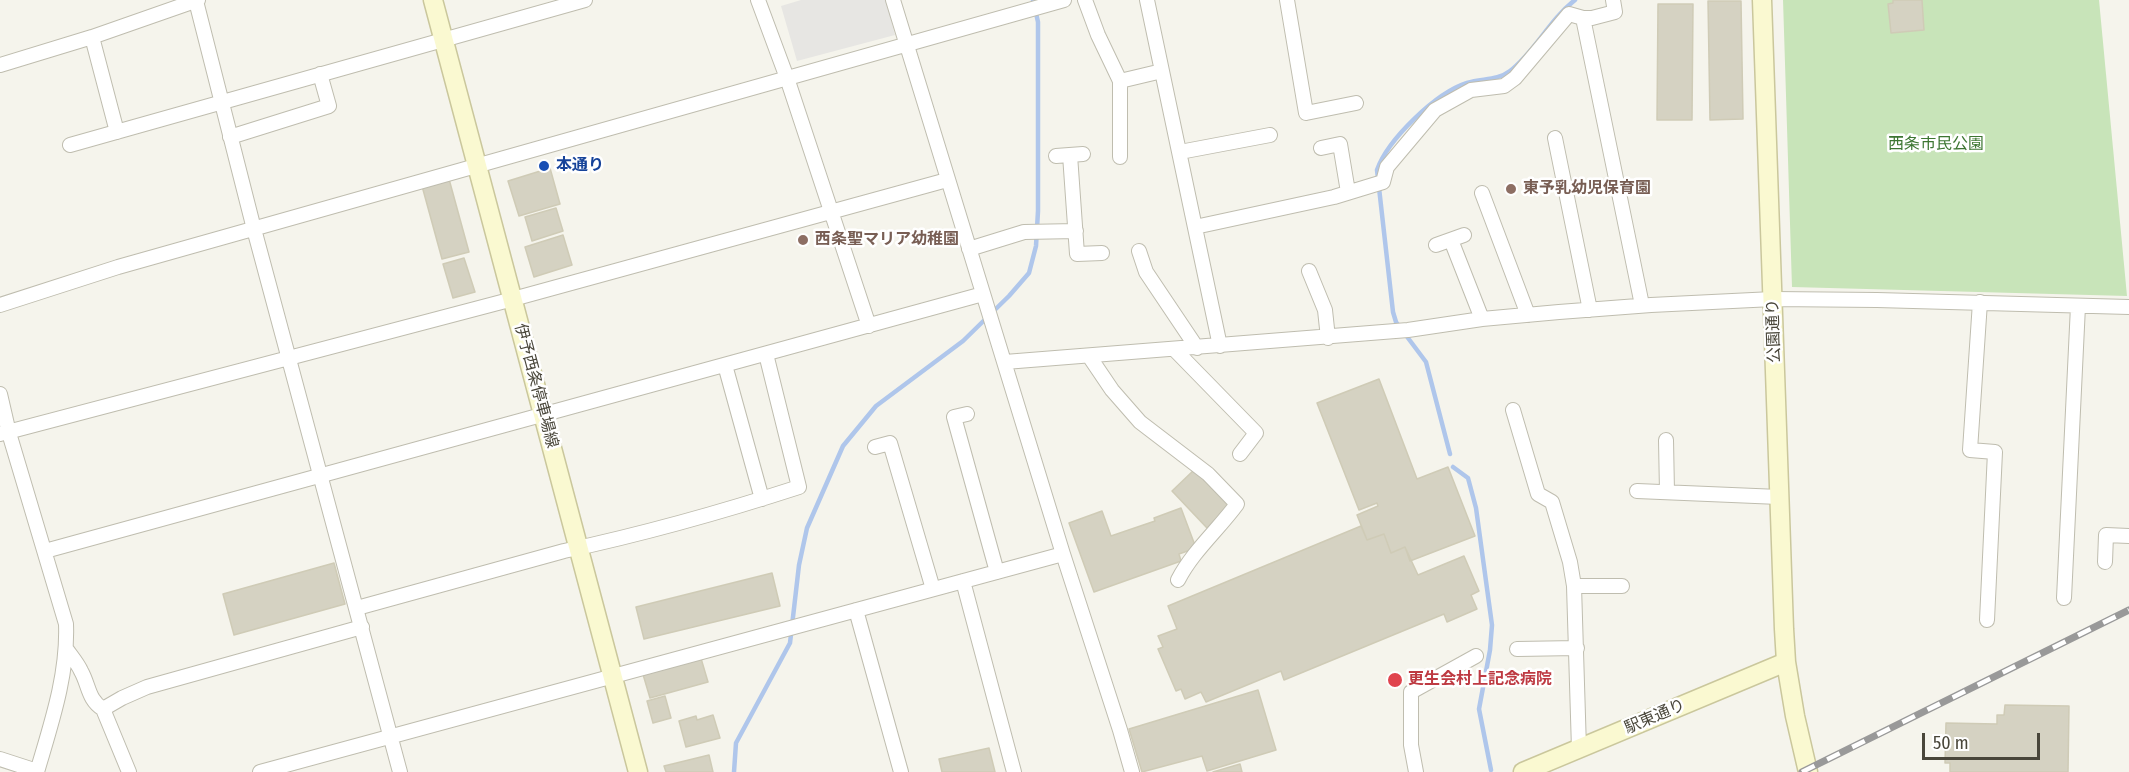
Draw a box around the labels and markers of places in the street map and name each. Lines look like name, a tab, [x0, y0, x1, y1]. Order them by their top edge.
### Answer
place label: 本通り	[556, 156, 604, 176]
marker: 本通り	[537, 159, 551, 173]
place label: 東予乳幼児保育園	[1523, 179, 1651, 199]
marker: 東予乳幼児保育園	[1504, 182, 1518, 196]
place label: 西条聖マリア幼稚園	[815, 230, 959, 250]
marker: 西条聖マリア幼稚園	[796, 233, 810, 247]
place label: 更生会村上記念病院	[1408, 670, 1552, 690]
marker: 更生会村上記念病院	[1386, 671, 1404, 689]

